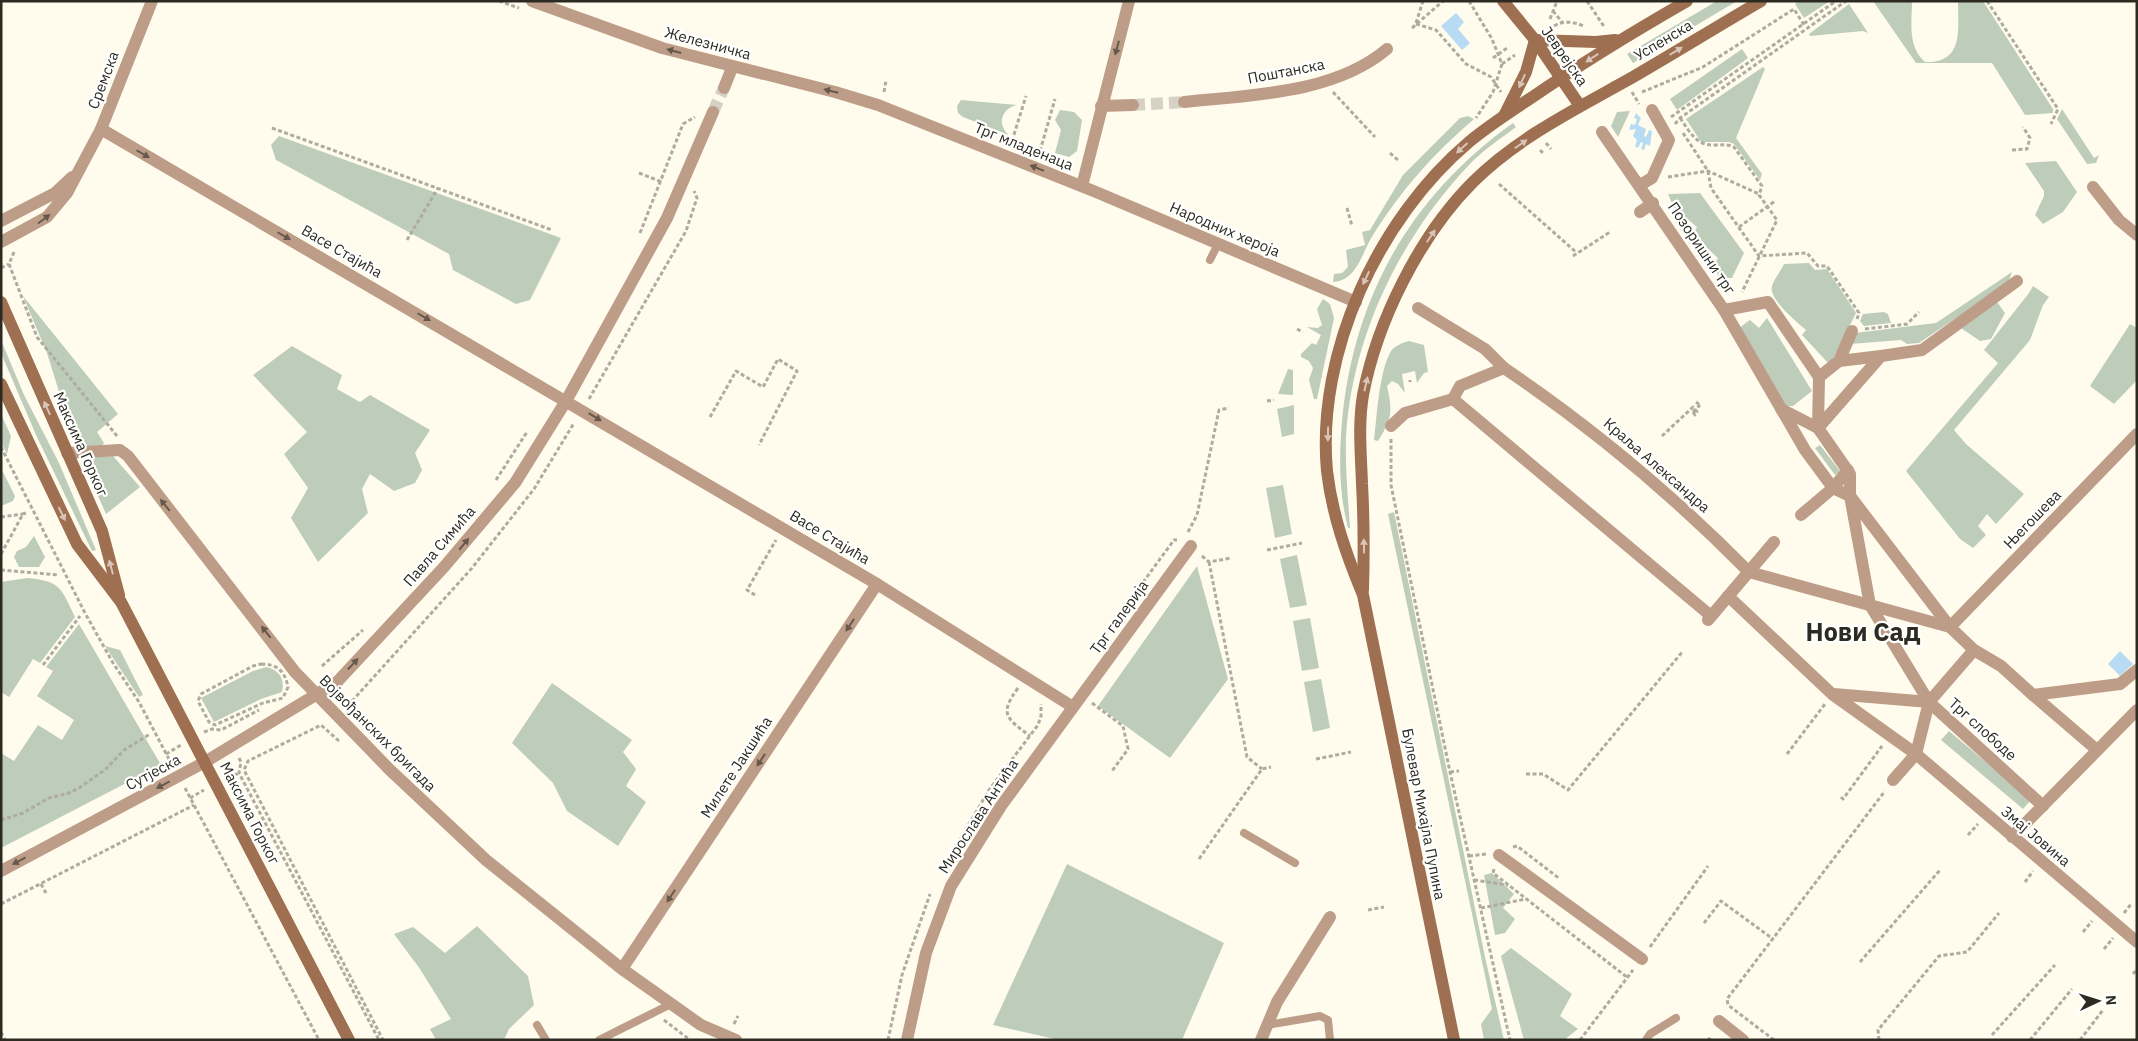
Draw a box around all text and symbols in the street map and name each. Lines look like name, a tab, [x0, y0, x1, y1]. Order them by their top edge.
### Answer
street label: Успенска	[1630, 15, 1696, 65]
street label: Железничка	[663, 22, 753, 64]
street label: Јеврејска	[1538, 22, 1592, 90]
one-way arrow	[1112, 41, 1120, 56]
one-way arrow	[666, 47, 681, 55]
one-way arrow	[1669, 47, 1682, 56]
street label: Сремска	[83, 48, 123, 112]
one-way arrow	[1585, 53, 1598, 62]
street label: Поштанска	[1246, 54, 1326, 88]
one-way arrow	[1517, 74, 1525, 88]
one-way arrow	[824, 87, 839, 95]
street label: Трг младенаца	[972, 118, 1076, 174]
one-way arrow	[1514, 139, 1528, 149]
one-way arrow	[1456, 142, 1468, 154]
one-way arrow	[137, 149, 150, 158]
one-way arrow	[1030, 164, 1044, 172]
street label: Народних хероја	[1167, 197, 1283, 261]
street label: Позоришни трг	[1664, 198, 1740, 298]
one-way arrow	[37, 214, 51, 224]
street label: Васе Стајића	[298, 220, 386, 282]
one-way arrow	[1426, 229, 1435, 243]
one-way arrow	[277, 231, 290, 240]
one-way arrow	[1362, 271, 1370, 285]
one-way arrow	[418, 313, 431, 322]
one-way arrow	[1362, 377, 1370, 392]
street label: Максима Горког	[49, 389, 113, 500]
one-way arrow	[43, 401, 51, 415]
one-way arrow	[588, 413, 601, 422]
street label: Краља Александра	[1600, 414, 1714, 516]
one-way arrow	[1324, 427, 1332, 443]
street label: Његошева	[1999, 485, 2065, 553]
one-way arrow	[159, 499, 170, 512]
street label: Павла Симића	[399, 502, 479, 590]
street label: Васе Стајића	[786, 506, 874, 568]
one-way arrow	[58, 507, 66, 521]
one-way arrow	[458, 538, 469, 551]
one-way arrow	[1360, 538, 1368, 554]
one-way arrow	[107, 559, 115, 574]
street label: Трг галерија	[1086, 576, 1152, 658]
district label: Нови Сад	[1806, 615, 1921, 648]
one-way arrow	[845, 618, 855, 631]
one-way arrow	[261, 626, 272, 639]
one-way arrow	[347, 658, 359, 670]
street label: Војвођанских бригада	[316, 671, 440, 795]
street label: Трг слободе	[1945, 693, 2021, 765]
street label: Милете Јакшића	[696, 713, 776, 821]
street label: Булевар Михајла Пупина	[1398, 727, 1450, 901]
street label: Сутјеска	[122, 750, 184, 794]
one-way arrow	[756, 753, 765, 767]
street label: Мирослава Антића	[934, 755, 1022, 877]
street label: Максима Горког	[216, 759, 284, 868]
one-way arrow	[155, 781, 170, 789]
street label: Змај Јовина	[1997, 801, 2075, 871]
one-way arrow	[12, 857, 26, 865]
one-way arrow	[666, 889, 676, 902]
north arrow	[2073, 976, 2123, 1026]
text: N	[2102, 994, 2120, 1006]

